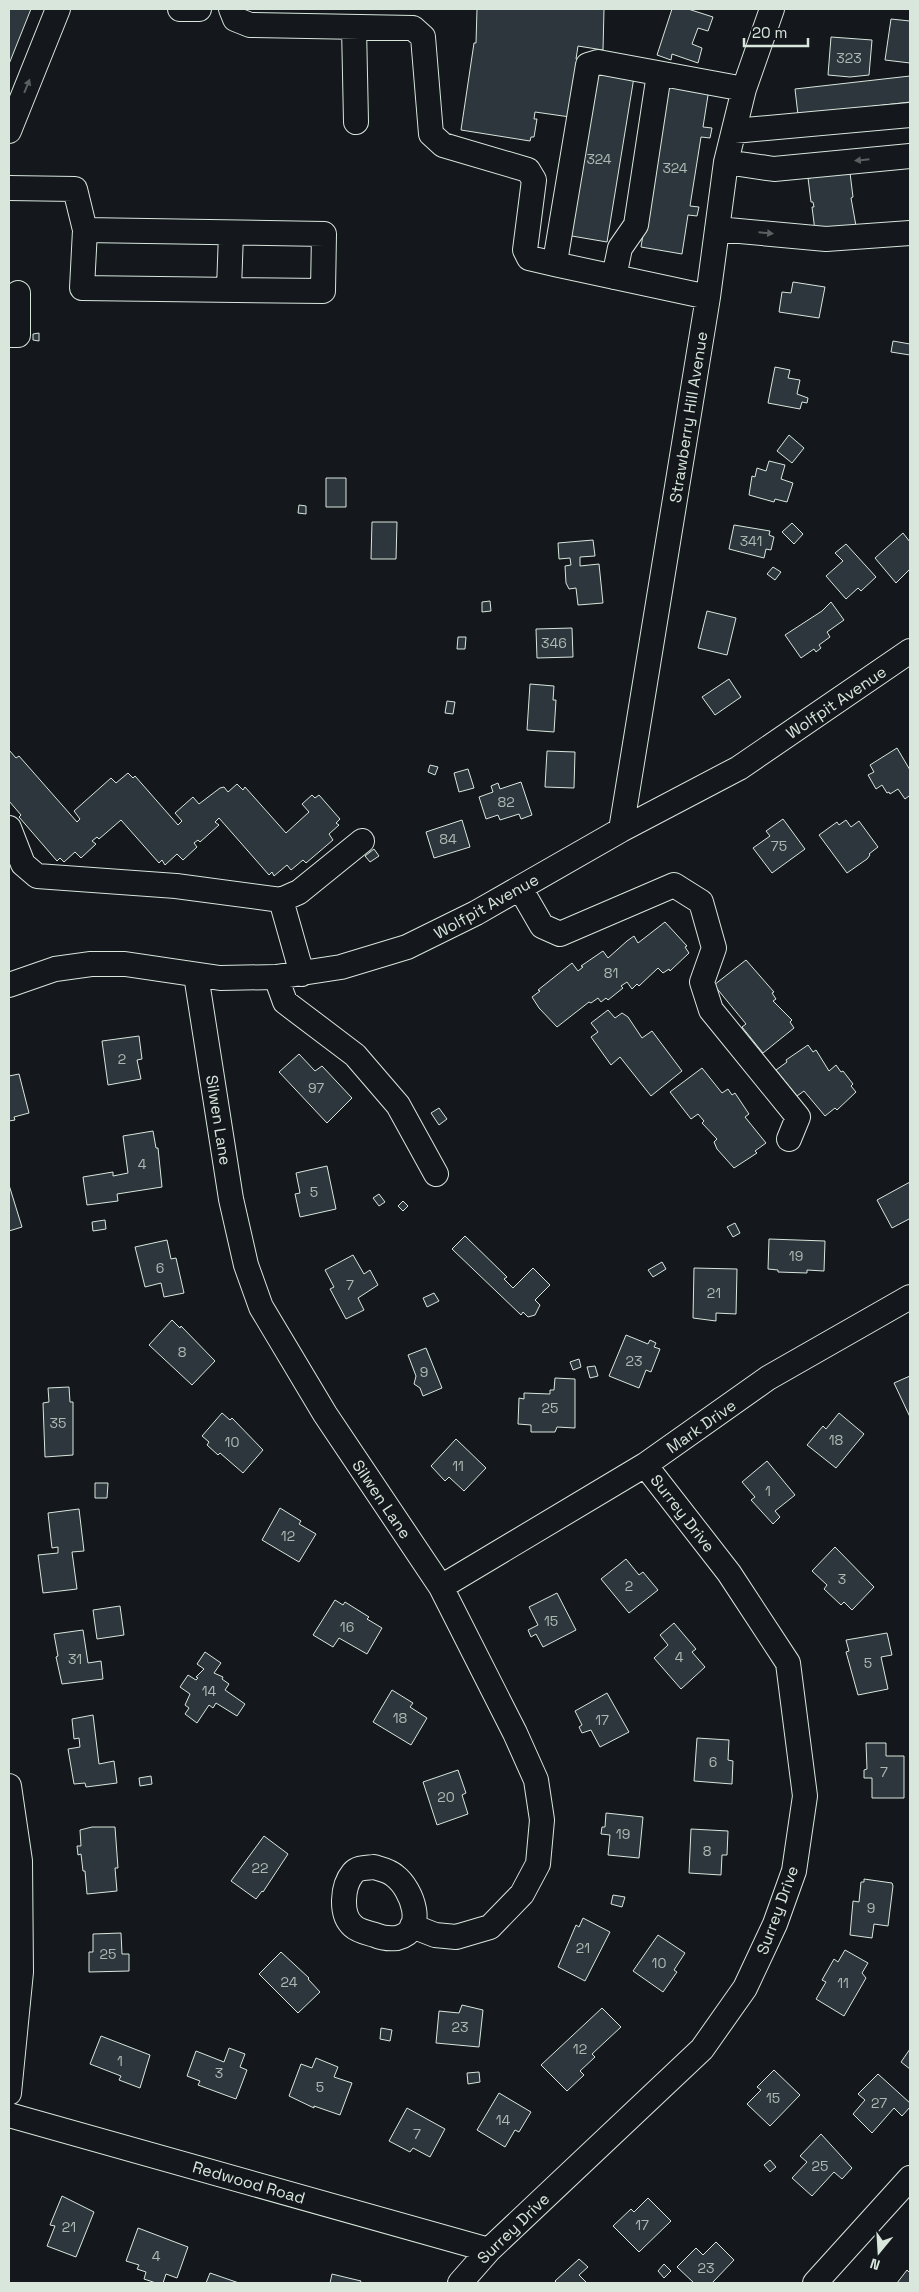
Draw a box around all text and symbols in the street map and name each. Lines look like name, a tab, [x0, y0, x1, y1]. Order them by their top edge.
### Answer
scale bar	[744, 15, 808, 47]
text: 20 m	[752, 23, 787, 42]
house number: 323	[836, 49, 862, 67]
one-way arrow	[24, 79, 32, 93]
house number: 324	[586, 150, 612, 168]
one-way arrow	[853, 156, 869, 164]
house number: 324	[662, 159, 688, 177]
one-way arrow	[758, 230, 774, 238]
street label: Strawberry Hill Avenue	[665, 330, 712, 504]
house number: 341	[740, 532, 762, 550]
house number: 346	[541, 634, 567, 652]
street label: Wolfpit Avenue	[782, 661, 891, 744]
house number: 82	[497, 793, 515, 811]
house number: 84	[439, 830, 457, 848]
house number: 75	[771, 837, 787, 855]
street label: Wolfpit Avenue	[430, 869, 542, 944]
house number: 81	[604, 964, 618, 982]
house number: 2	[118, 1050, 126, 1068]
street label: Silwen Lane	[201, 1074, 236, 1167]
house number: 97	[308, 1079, 324, 1097]
house number: 4	[138, 1155, 147, 1173]
house number: 5	[310, 1183, 318, 1201]
house number: 19	[789, 1247, 803, 1265]
house number: 6	[156, 1259, 164, 1277]
house number: 7	[346, 1276, 354, 1294]
house number: 21	[707, 1284, 721, 1302]
house number: 8	[178, 1343, 187, 1361]
house number: 23	[626, 1352, 642, 1370]
house number: 9	[420, 1363, 428, 1381]
street label: Mark Drive	[662, 1395, 740, 1458]
house number: 25	[542, 1399, 558, 1417]
house number: 35	[50, 1414, 66, 1432]
house number: 18	[829, 1431, 844, 1449]
house number: 10	[225, 1433, 239, 1451]
street label: Silwen Lane	[347, 1456, 416, 1543]
house number: 11	[452, 1457, 464, 1475]
street label: Surrey Drive	[646, 1470, 720, 1556]
house number: 1	[765, 1482, 771, 1500]
house number: 12	[281, 1527, 295, 1545]
house number: 3	[838, 1570, 846, 1588]
house number: 2	[625, 1577, 633, 1595]
house number: 15	[544, 1612, 558, 1630]
house number: 16	[340, 1618, 354, 1636]
house number: 4	[675, 1648, 684, 1666]
house number: 31	[68, 1650, 82, 1668]
house number: 5	[864, 1654, 872, 1672]
house number: 14	[202, 1682, 217, 1700]
house number: 18	[393, 1709, 408, 1727]
house number: 17	[595, 1711, 609, 1729]
house number: 6	[709, 1753, 717, 1771]
house number: 7	[880, 1763, 888, 1781]
house number: 20	[437, 1788, 455, 1806]
house number: 19	[616, 1825, 630, 1843]
house number: 8	[703, 1842, 712, 1860]
house number: 22	[252, 1859, 268, 1877]
street label: Surrey Drive	[752, 1863, 803, 1958]
house number: 9	[867, 1899, 875, 1917]
house number: 21	[576, 1939, 590, 1957]
house number: 25	[100, 1945, 116, 1963]
house number: 10	[652, 1954, 666, 1972]
house number: 24	[281, 1973, 298, 1991]
house number: 11	[837, 1974, 849, 1992]
house number: 23	[452, 2018, 468, 2036]
house number: 12	[573, 2040, 587, 2058]
house number: 1	[117, 2052, 123, 2070]
house number: 3	[215, 2064, 223, 2082]
house number: 5	[316, 2078, 324, 2096]
house number: 15	[766, 2089, 780, 2107]
house number: 27	[871, 2094, 887, 2112]
house number: 14	[496, 2111, 511, 2129]
house number: 7	[413, 2125, 421, 2143]
street label: Redwood Road	[190, 2156, 308, 2209]
house number: 25	[812, 2157, 828, 2175]
street label: Surrey Drive	[473, 2188, 554, 2268]
house number: 17	[635, 2216, 649, 2234]
house number: 21	[62, 2218, 76, 2236]
north arrow	[854, 2227, 904, 2277]
house number: 4	[152, 2247, 161, 2265]
text: N	[868, 2254, 882, 2274]
house number: 23	[698, 2259, 714, 2277]

